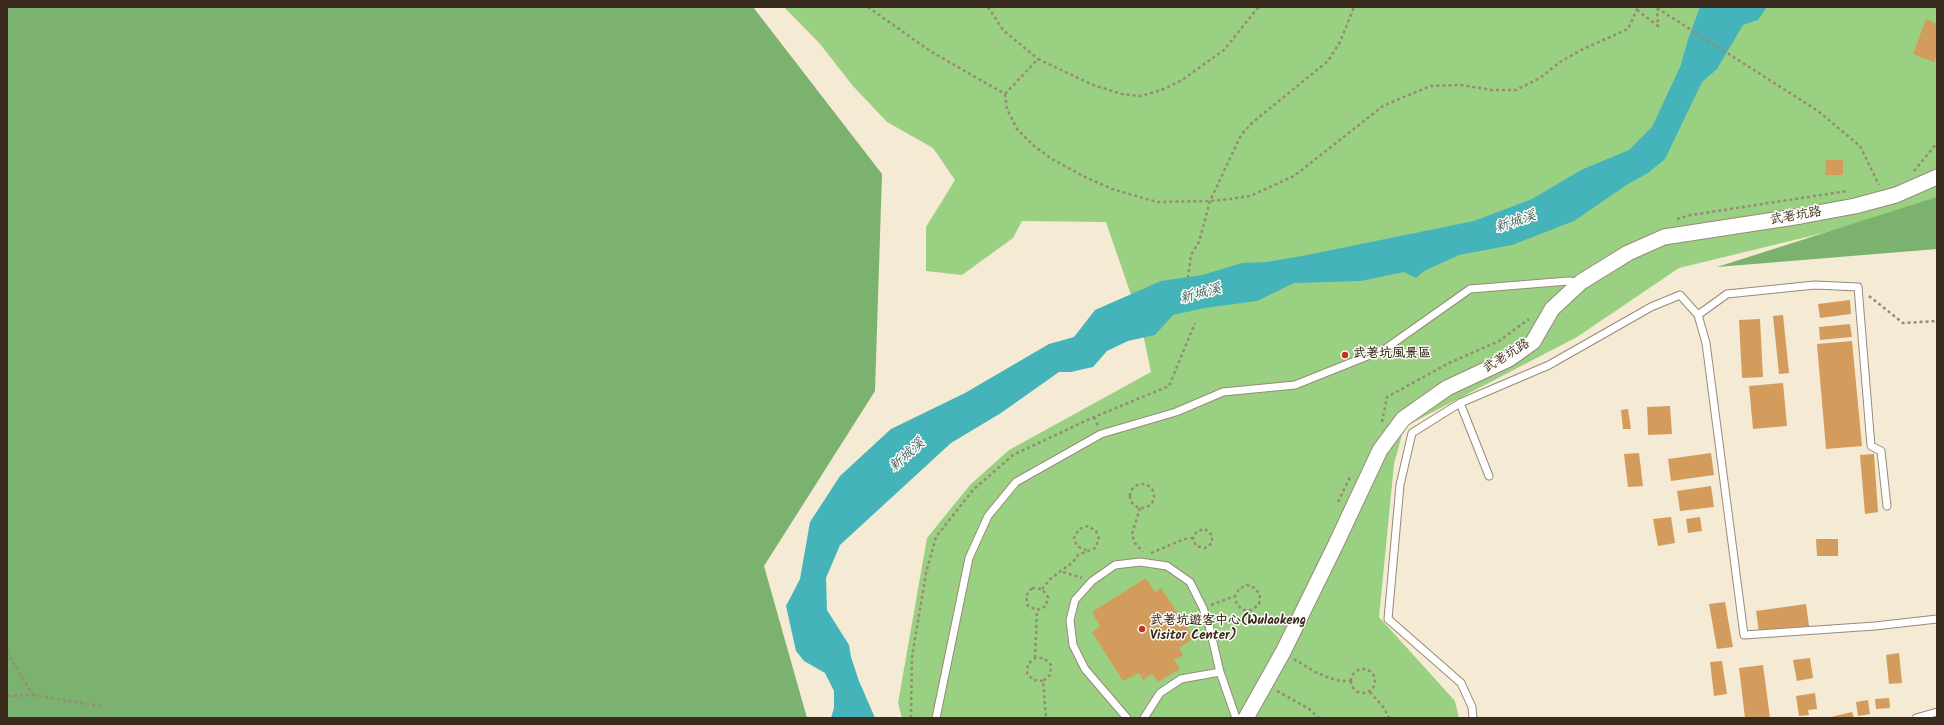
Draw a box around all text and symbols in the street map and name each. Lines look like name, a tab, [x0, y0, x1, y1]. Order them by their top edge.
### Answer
street label: 武荖坑路	[1769, 205, 1823, 229]
water label: 新城溪	[1493, 208, 1539, 238]
water label: 新城溪	[1179, 281, 1223, 309]
street label: 武荖坑路	[1481, 337, 1533, 377]
place label: 武荖坑風景區	[1353, 347, 1431, 363]
marker: 武荖坑風景區	[1340, 350, 1350, 360]
water label: 新城溪	[887, 436, 929, 476]
place label: 武荖坑遊客中心(Wulaokeng Visitor Center)	[1150, 614, 1306, 645]
marker: 武荖坑遊客中心(Wulaokeng Visitor Center)	[1137, 624, 1147, 634]

